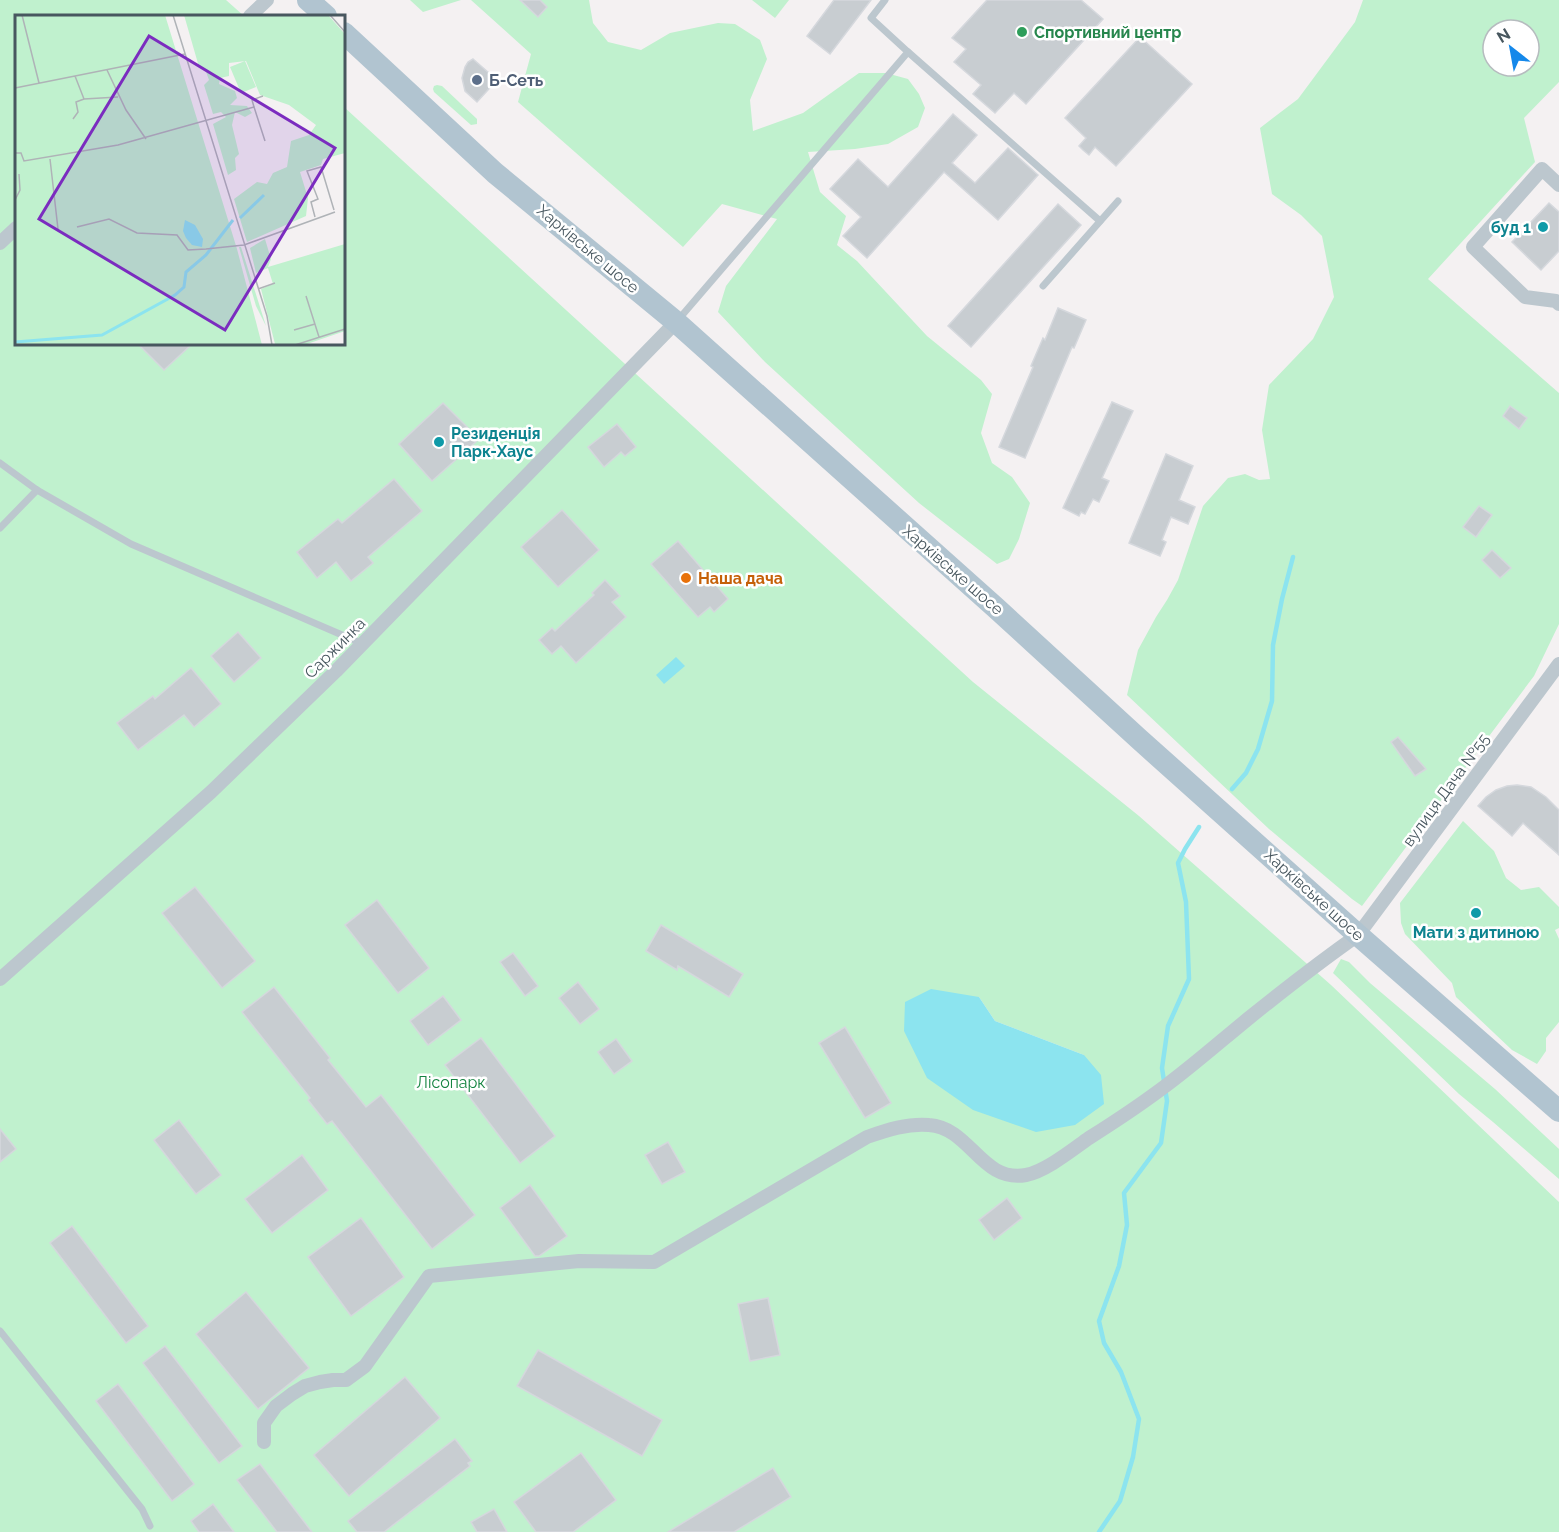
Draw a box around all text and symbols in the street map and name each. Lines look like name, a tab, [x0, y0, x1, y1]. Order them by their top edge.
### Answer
inset map	[15, 15, 345, 345]
north arrow	[1481, 18, 1541, 78]
place label: Спортивний центр	[1034, 23, 1181, 42]
text: N	[1493, 24, 1514, 47]
marker: Спортивний центр	[1015, 25, 1029, 39]
place label: Б-Сеть	[489, 71, 544, 90]
marker: Б-Сеть	[470, 73, 484, 87]
street label: Харківське шосе	[533, 201, 643, 297]
place label: буд 1	[1491, 218, 1531, 237]
marker: буд 1	[1536, 220, 1550, 234]
place label: Резиденція Парк-Хаус	[451, 424, 541, 461]
marker: Резиденція Парк-Хаус	[432, 435, 446, 449]
street label: Харківське шосе	[899, 521, 1007, 619]
place label: Наша дача	[698, 569, 783, 588]
marker: Наша дача	[679, 571, 693, 585]
street label: Саржинка	[301, 614, 369, 682]
street label: вулиця Дача №55	[1399, 730, 1493, 850]
street label: Харківське шосе	[1260, 845, 1368, 945]
marker: Мати з дитиною	[1469, 906, 1483, 920]
place label: Мати з дитиною	[1413, 923, 1539, 942]
park label: Лісопарк	[416, 1073, 486, 1092]

